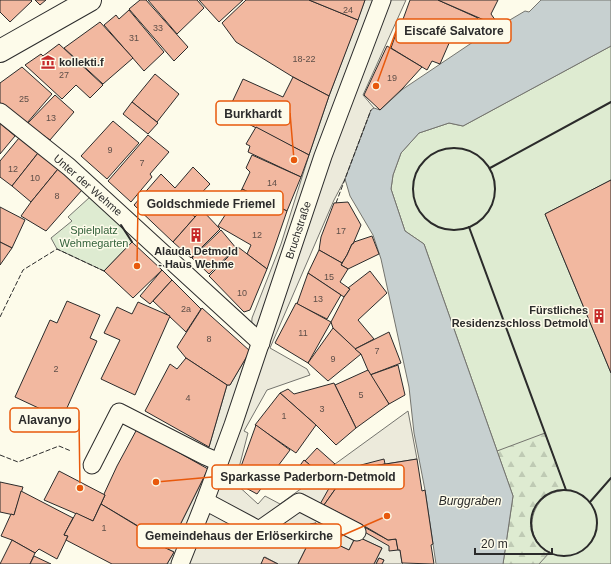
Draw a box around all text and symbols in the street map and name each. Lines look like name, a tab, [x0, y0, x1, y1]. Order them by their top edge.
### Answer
house number: 24	[343, 5, 353, 15]
callout: Eiscafé Salvatore	[396, 19, 511, 43]
house number: 33	[153, 23, 163, 33]
text: Eiscafé Salvatore	[404, 24, 504, 38]
house number: 31	[129, 33, 139, 43]
museum icon: kollekti.f	[40, 54, 56, 70]
house number: 18-22	[292, 54, 316, 64]
place label: kollekti.f	[59, 56, 104, 68]
house number: 27	[59, 70, 69, 80]
house number: 19	[387, 73, 397, 83]
house number: 25	[19, 94, 29, 104]
callout: Burkhardt	[216, 101, 290, 125]
text: Burkhardt	[224, 107, 282, 121]
house number: 13	[46, 113, 56, 123]
house number: 9	[107, 145, 113, 155]
street label: Unter der Wehme	[51, 152, 125, 218]
house number: 7	[139, 158, 145, 168]
house number: 12	[8, 164, 18, 174]
house number: 10	[30, 173, 40, 183]
house number: 14	[267, 178, 277, 188]
house number: 8	[54, 191, 60, 201]
callout: Goldschmiede Friemel	[138, 191, 283, 215]
text: Goldschmiede Friemel	[147, 197, 275, 211]
street label: Bruchstraße	[283, 200, 313, 260]
park label: Spielplatz Wehmegarten	[60, 224, 128, 249]
house number: 17	[336, 226, 346, 236]
building icon: Alauda Detmold - Haus Wehme	[188, 227, 204, 243]
house number: 12	[252, 230, 262, 240]
place label: Alauda Detmold - Haus Wehme	[154, 245, 238, 270]
house number: 15	[324, 272, 334, 282]
house number: 10	[237, 288, 247, 298]
house number: 13	[313, 294, 323, 304]
house number: 2a	[181, 304, 191, 314]
place label: Fürstliches Residenzschloss Detmold	[452, 304, 588, 329]
building icon: Fürstliches Residenzschloss Detmold	[591, 308, 607, 324]
house number: 11	[298, 328, 308, 338]
house number: 8	[206, 334, 212, 344]
house number: 7	[374, 346, 380, 356]
house number: 9	[330, 354, 336, 364]
house number: 2	[53, 364, 59, 374]
house number: 5	[358, 390, 364, 400]
house number: 4	[185, 393, 191, 403]
house number: 3	[319, 404, 325, 414]
callout: Alavanyo	[10, 408, 79, 432]
house number: 1	[281, 411, 287, 421]
text: Alavanyo	[18, 413, 72, 427]
callout: Sparkasse Paderborn-Detmold	[212, 465, 404, 489]
text: Sparkasse Paderborn-Detmold	[220, 470, 396, 484]
water label: Burggraben	[439, 494, 502, 508]
house number: 1	[101, 523, 107, 533]
callout: Gemeindehaus der Erlöserkirche	[137, 524, 341, 548]
text: Gemeindehaus der Erlöserkirche	[145, 529, 333, 543]
scale bar	[475, 530, 552, 556]
text: 20 m	[481, 537, 508, 551]

